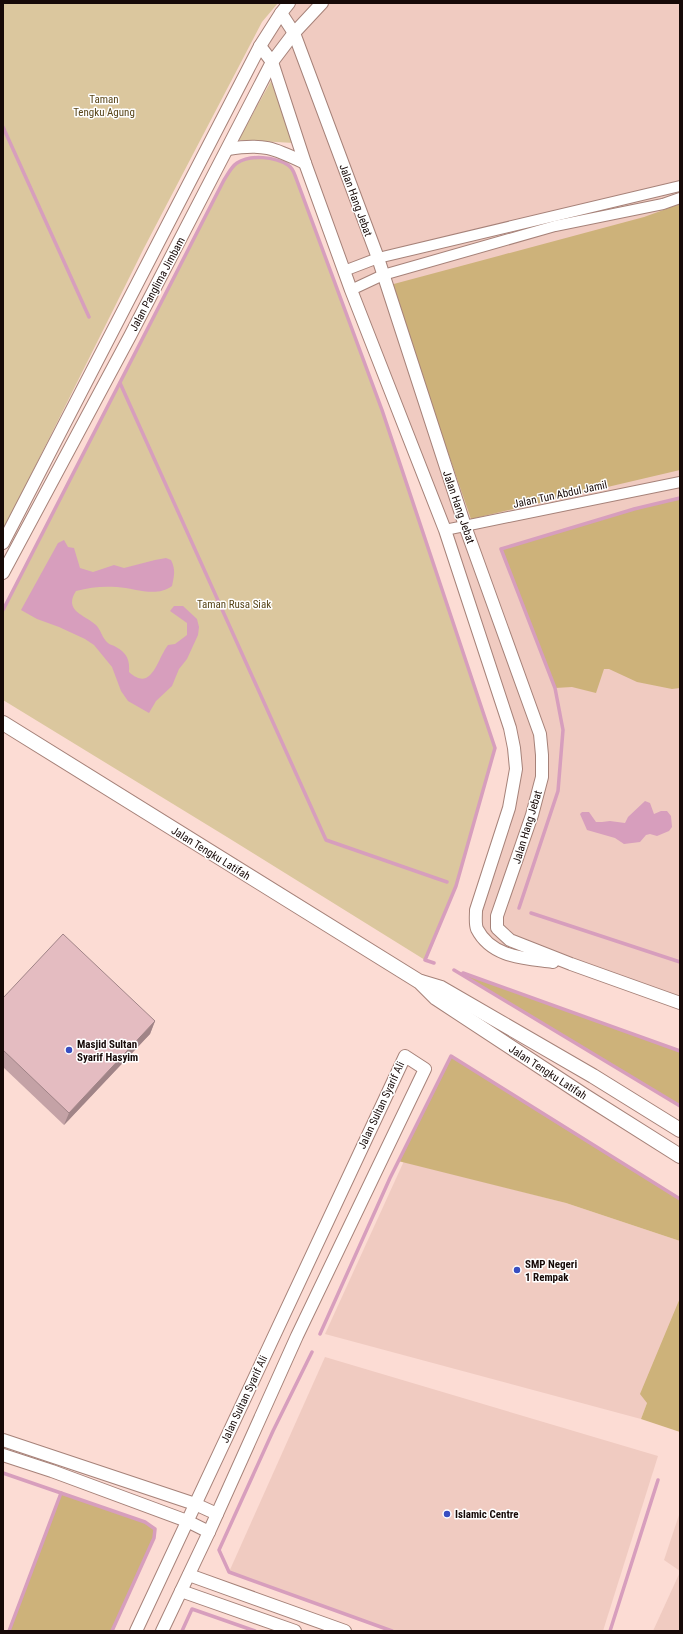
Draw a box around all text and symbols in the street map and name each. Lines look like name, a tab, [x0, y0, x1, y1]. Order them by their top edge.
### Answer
park label: Taman Tengku Agung	[73, 93, 135, 119]
street label: Jalan Hang Jebat	[336, 162, 375, 238]
street label: Jalan Panglima Jimbam	[127, 235, 188, 333]
street label: Jalan Hang Jebat	[440, 469, 477, 545]
street label: Jalan Tun Abdul Jamil	[512, 478, 608, 511]
park label: Taman Rusa Siak	[197, 598, 271, 611]
street label: Jalan Hang Jebat	[510, 789, 545, 865]
street label: Jalan Tengku Latifah	[169, 824, 252, 883]
place label: Masjid Sultan Syarif Hasyim	[77, 1038, 138, 1064]
street label: Jalan Tengku Latifah	[506, 1042, 589, 1102]
marker: Masjid Sultan Syarif Hasyim	[64, 1045, 74, 1055]
street label: Jalan Sultan Syarif Ali	[356, 1059, 407, 1151]
place label: SMP Negeri 1 Rempak	[525, 1258, 578, 1284]
marker: SMP Negeri 1 Rempak	[512, 1265, 522, 1275]
street label: Jalan Sultan Syarif Ali	[219, 1353, 270, 1445]
place label: Islamic Centre	[455, 1508, 519, 1521]
marker: Islamic Centre	[442, 1509, 452, 1519]

